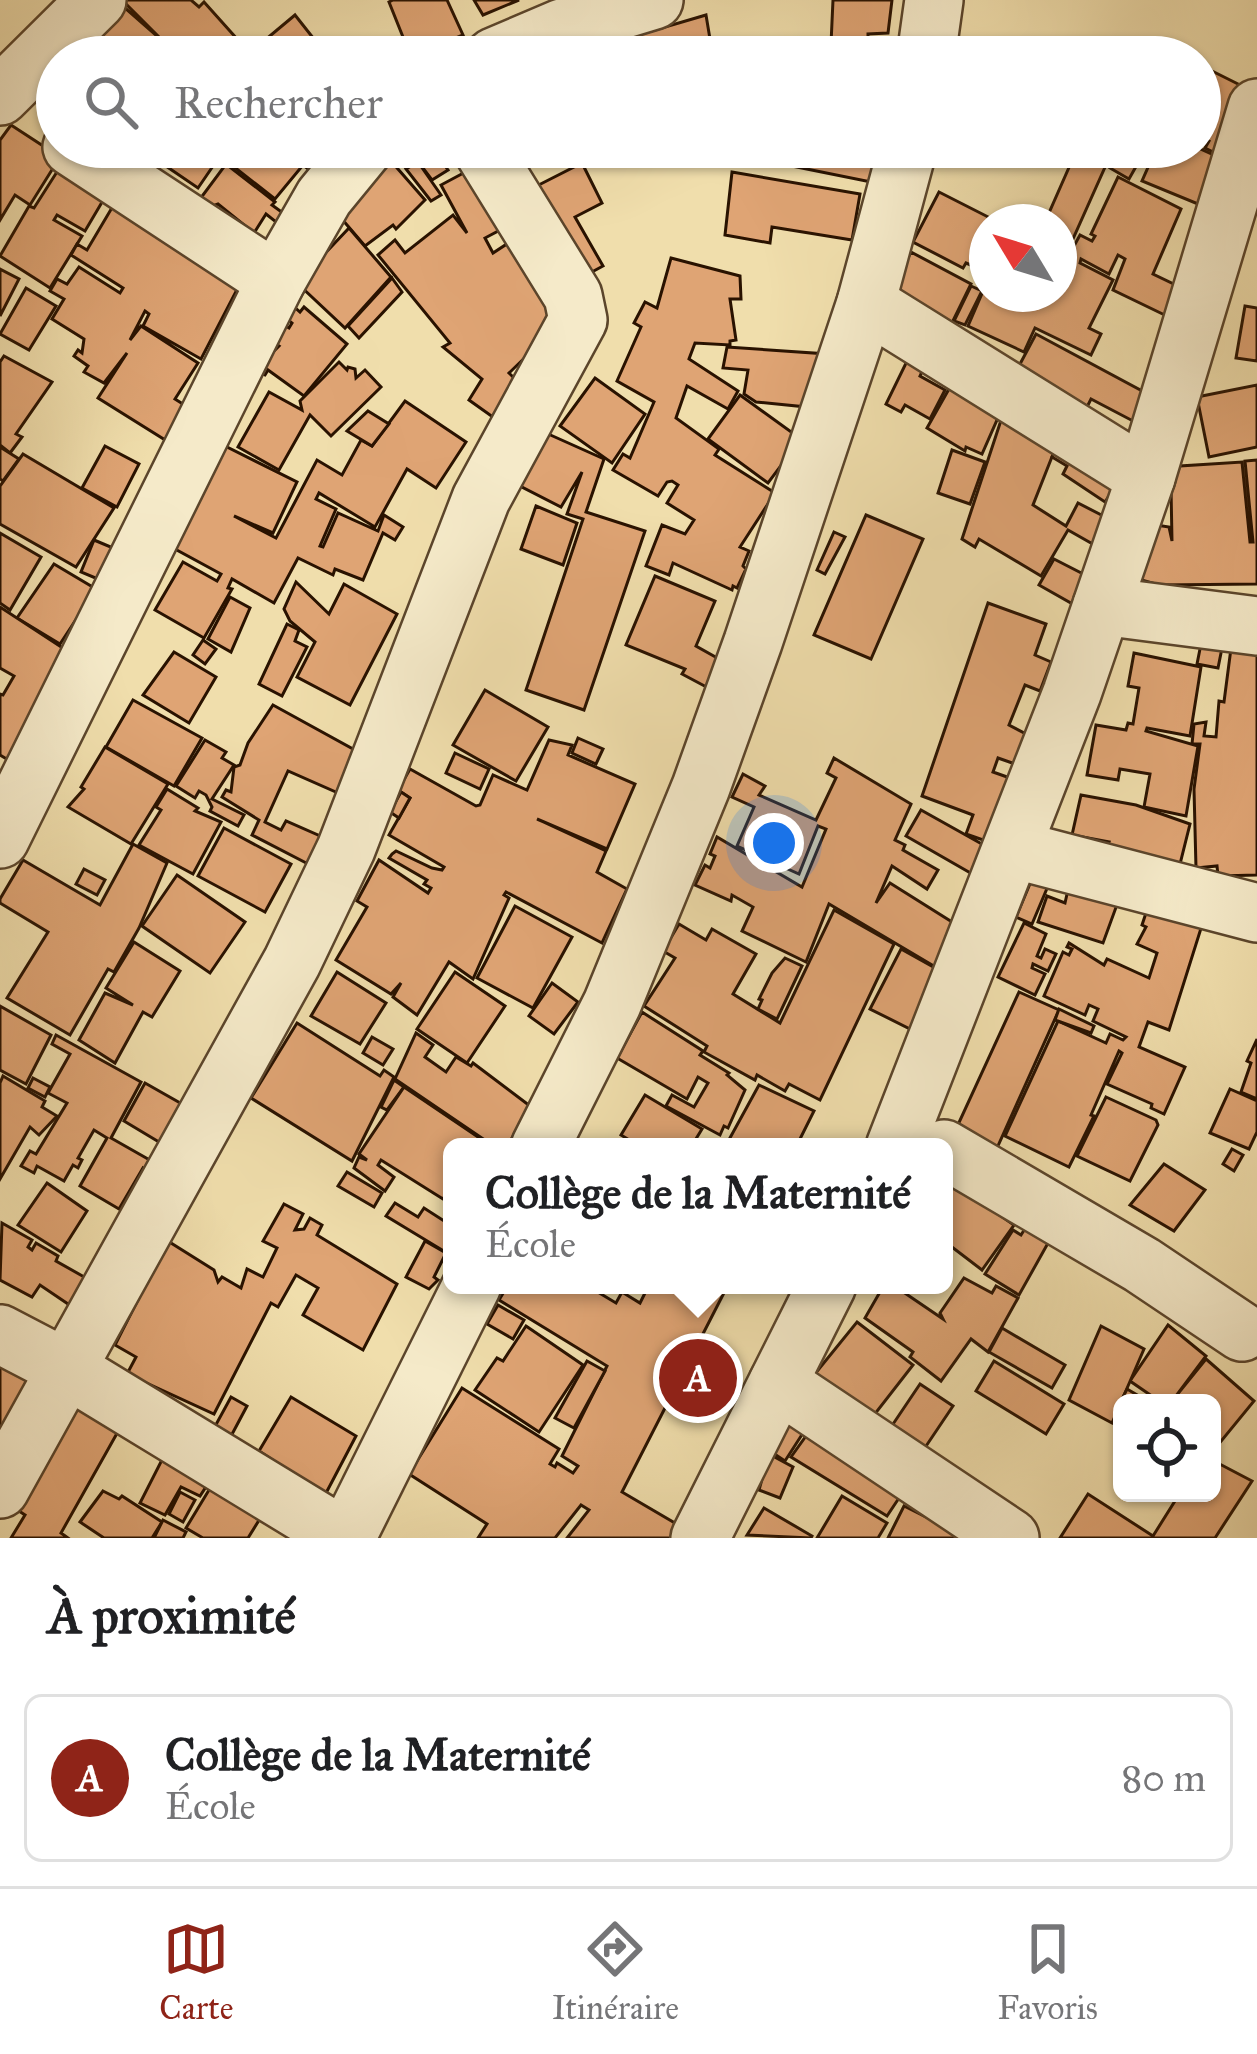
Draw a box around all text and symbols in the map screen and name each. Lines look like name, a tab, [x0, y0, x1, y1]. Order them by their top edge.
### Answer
search box	[36, 36, 1221, 168]
icon: search	[78, 69, 144, 135]
text: Rechercher	[174, 75, 383, 130]
north arrow	[969, 204, 1077, 312]
your location	[744, 813, 804, 873]
popup	[443, 1138, 953, 1294]
text: Collège de la Maternité	[485, 1165, 911, 1220]
text: École	[485, 1220, 576, 1268]
pin: A	[659, 1333, 737, 1423]
map controls	[1113, 1394, 1221, 1502]
button: locate	[1113, 1394, 1221, 1502]
text: À proximité	[48, 1585, 296, 1647]
text: Collège de la Maternité	[165, 1727, 591, 1782]
text: A	[77, 1754, 103, 1802]
text: 80 m	[1121, 1754, 1206, 1802]
text: École	[165, 1782, 256, 1830]
tab: Carte	[159, 1916, 233, 2028]
tab: Itinéraire	[552, 1916, 679, 2028]
tab: Favoris	[997, 1916, 1098, 2028]

